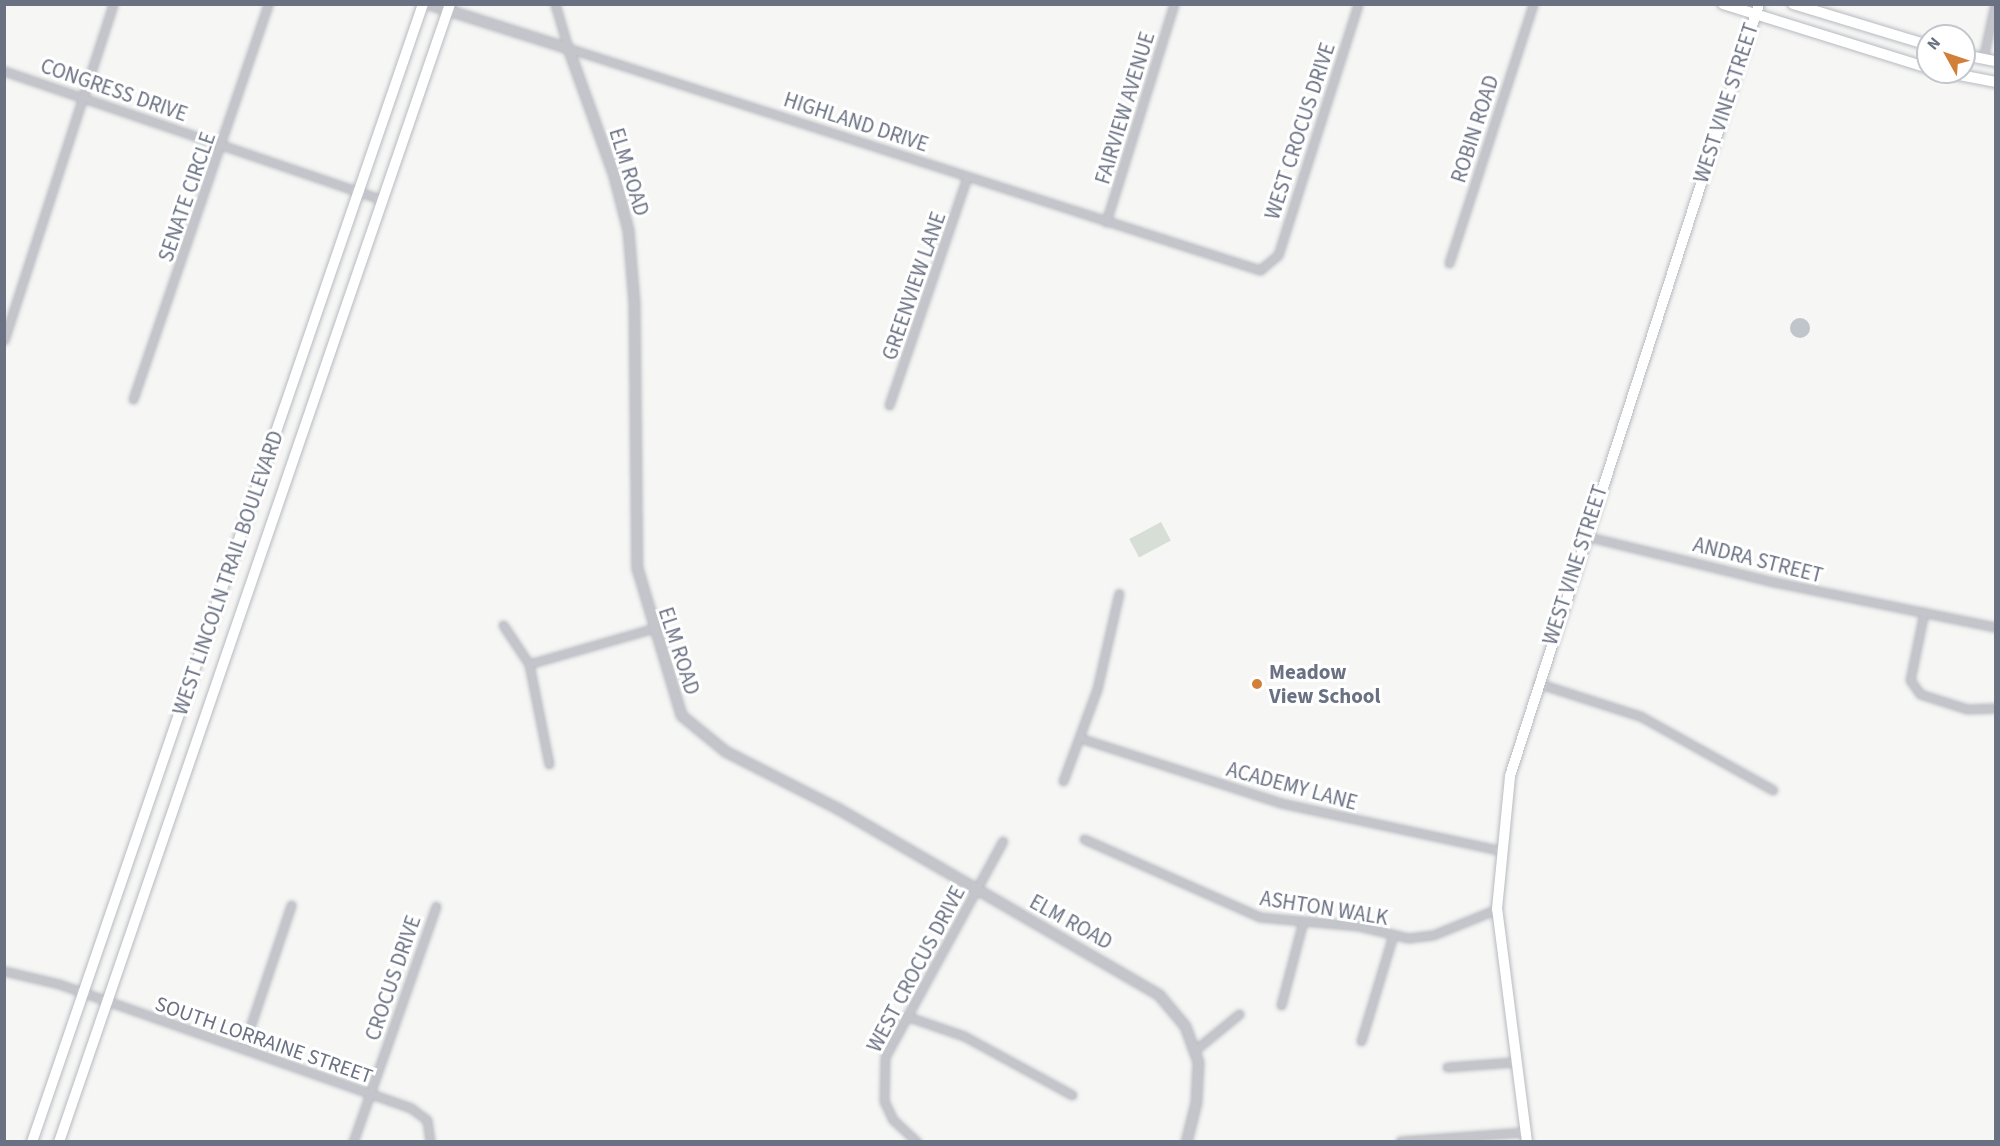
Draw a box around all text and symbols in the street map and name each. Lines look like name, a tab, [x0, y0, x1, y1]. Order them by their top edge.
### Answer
street label: WEST VINE STREET	[1688, 20, 1764, 186]
north arrow	[1916, 24, 1976, 84]
street label: FAIRVIEW AVENUE	[1090, 29, 1160, 187]
text: N	[1922, 33, 1946, 55]
street label: WEST CROCUS DRIVE	[1260, 39, 1340, 223]
street label: CONGRESS DRIVE	[37, 53, 191, 127]
street label: ROBIN ROAD	[1446, 72, 1504, 186]
street label: HIGHLAND DRIVE	[781, 87, 931, 157]
street label: ELM ROAD	[604, 125, 654, 219]
street label: SENATE CIRCLE	[153, 129, 221, 265]
street label: GREENVIEW LANE	[877, 209, 951, 363]
street label: WEST LINCOLN TRAIL BOULEVARD	[167, 428, 289, 718]
street label: WEST VINE STREET	[1537, 482, 1613, 648]
street label: ANDRA STREET	[1691, 532, 1825, 588]
street label: ELM ROAD	[653, 604, 705, 698]
place label: Meadow View School	[1269, 659, 1381, 709]
marker: Meadow View School	[1250, 677, 1264, 691]
street label: ACADEMY LANE	[1224, 756, 1360, 816]
street label: WEST CROCUS DRIVE	[862, 882, 970, 1056]
street label: ASHTON WALK	[1258, 885, 1390, 931]
street label: ELM ROAD	[1025, 889, 1117, 955]
street label: CROCUS DRIVE	[360, 912, 426, 1044]
street label: SOUTH LORRAINE STREET	[152, 991, 376, 1089]

